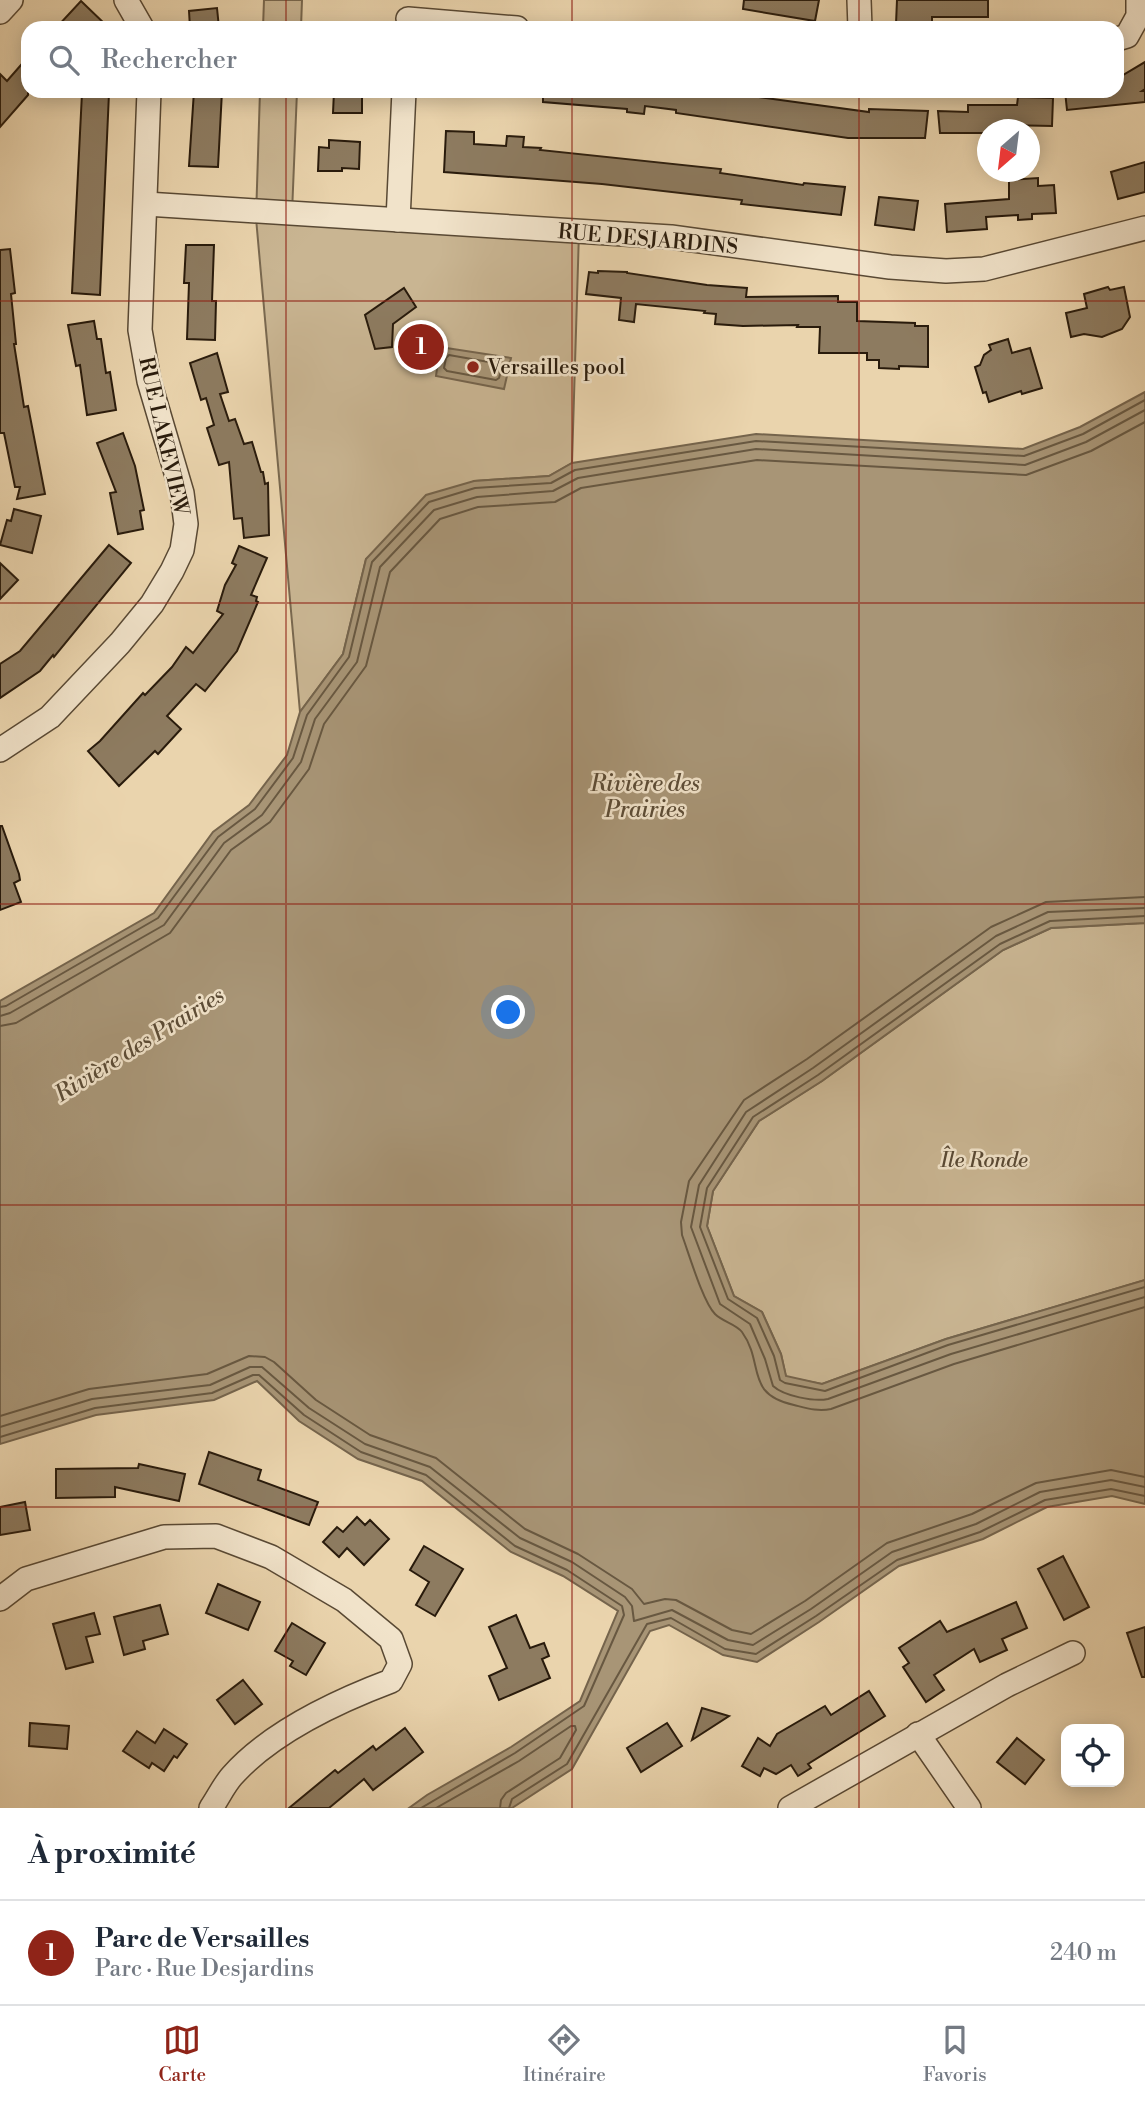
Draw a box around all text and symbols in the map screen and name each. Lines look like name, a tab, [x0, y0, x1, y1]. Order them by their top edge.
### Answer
search box	[21, 21, 1124, 98]
icon: search	[45, 41, 83, 79]
text: Rechercher	[101, 44, 237, 76]
north arrow	[977, 119, 1040, 182]
street label: RUE DESJARDINS	[557, 219, 739, 261]
pin: 1	[398, 321, 444, 373]
street label: RUE LAKEVIEW	[132, 354, 194, 519]
place label: Versailles pool	[486, 355, 625, 381]
marker: Versailles pool	[465, 359, 481, 375]
water label: Rivière des Prairies	[589, 770, 700, 824]
water label: Rivière des Prairies	[49, 981, 230, 1109]
your location	[491, 995, 525, 1029]
park label: Île Ronde	[939, 1145, 1028, 1174]
map controls	[1061, 1724, 1124, 1787]
button: locate	[1061, 1724, 1124, 1787]
text: À proximité	[28, 1835, 196, 1873]
text: Parc de Versailles	[95, 1923, 310, 1955]
text: 1	[45, 1939, 57, 1967]
text: 240 m	[1050, 1939, 1117, 1967]
text: Parc · Rue Desjardins	[95, 1955, 314, 1983]
tab: Carte	[159, 2021, 206, 2087]
tab: Itinéraire	[523, 2021, 606, 2087]
tab: Favoris	[923, 2021, 987, 2087]

